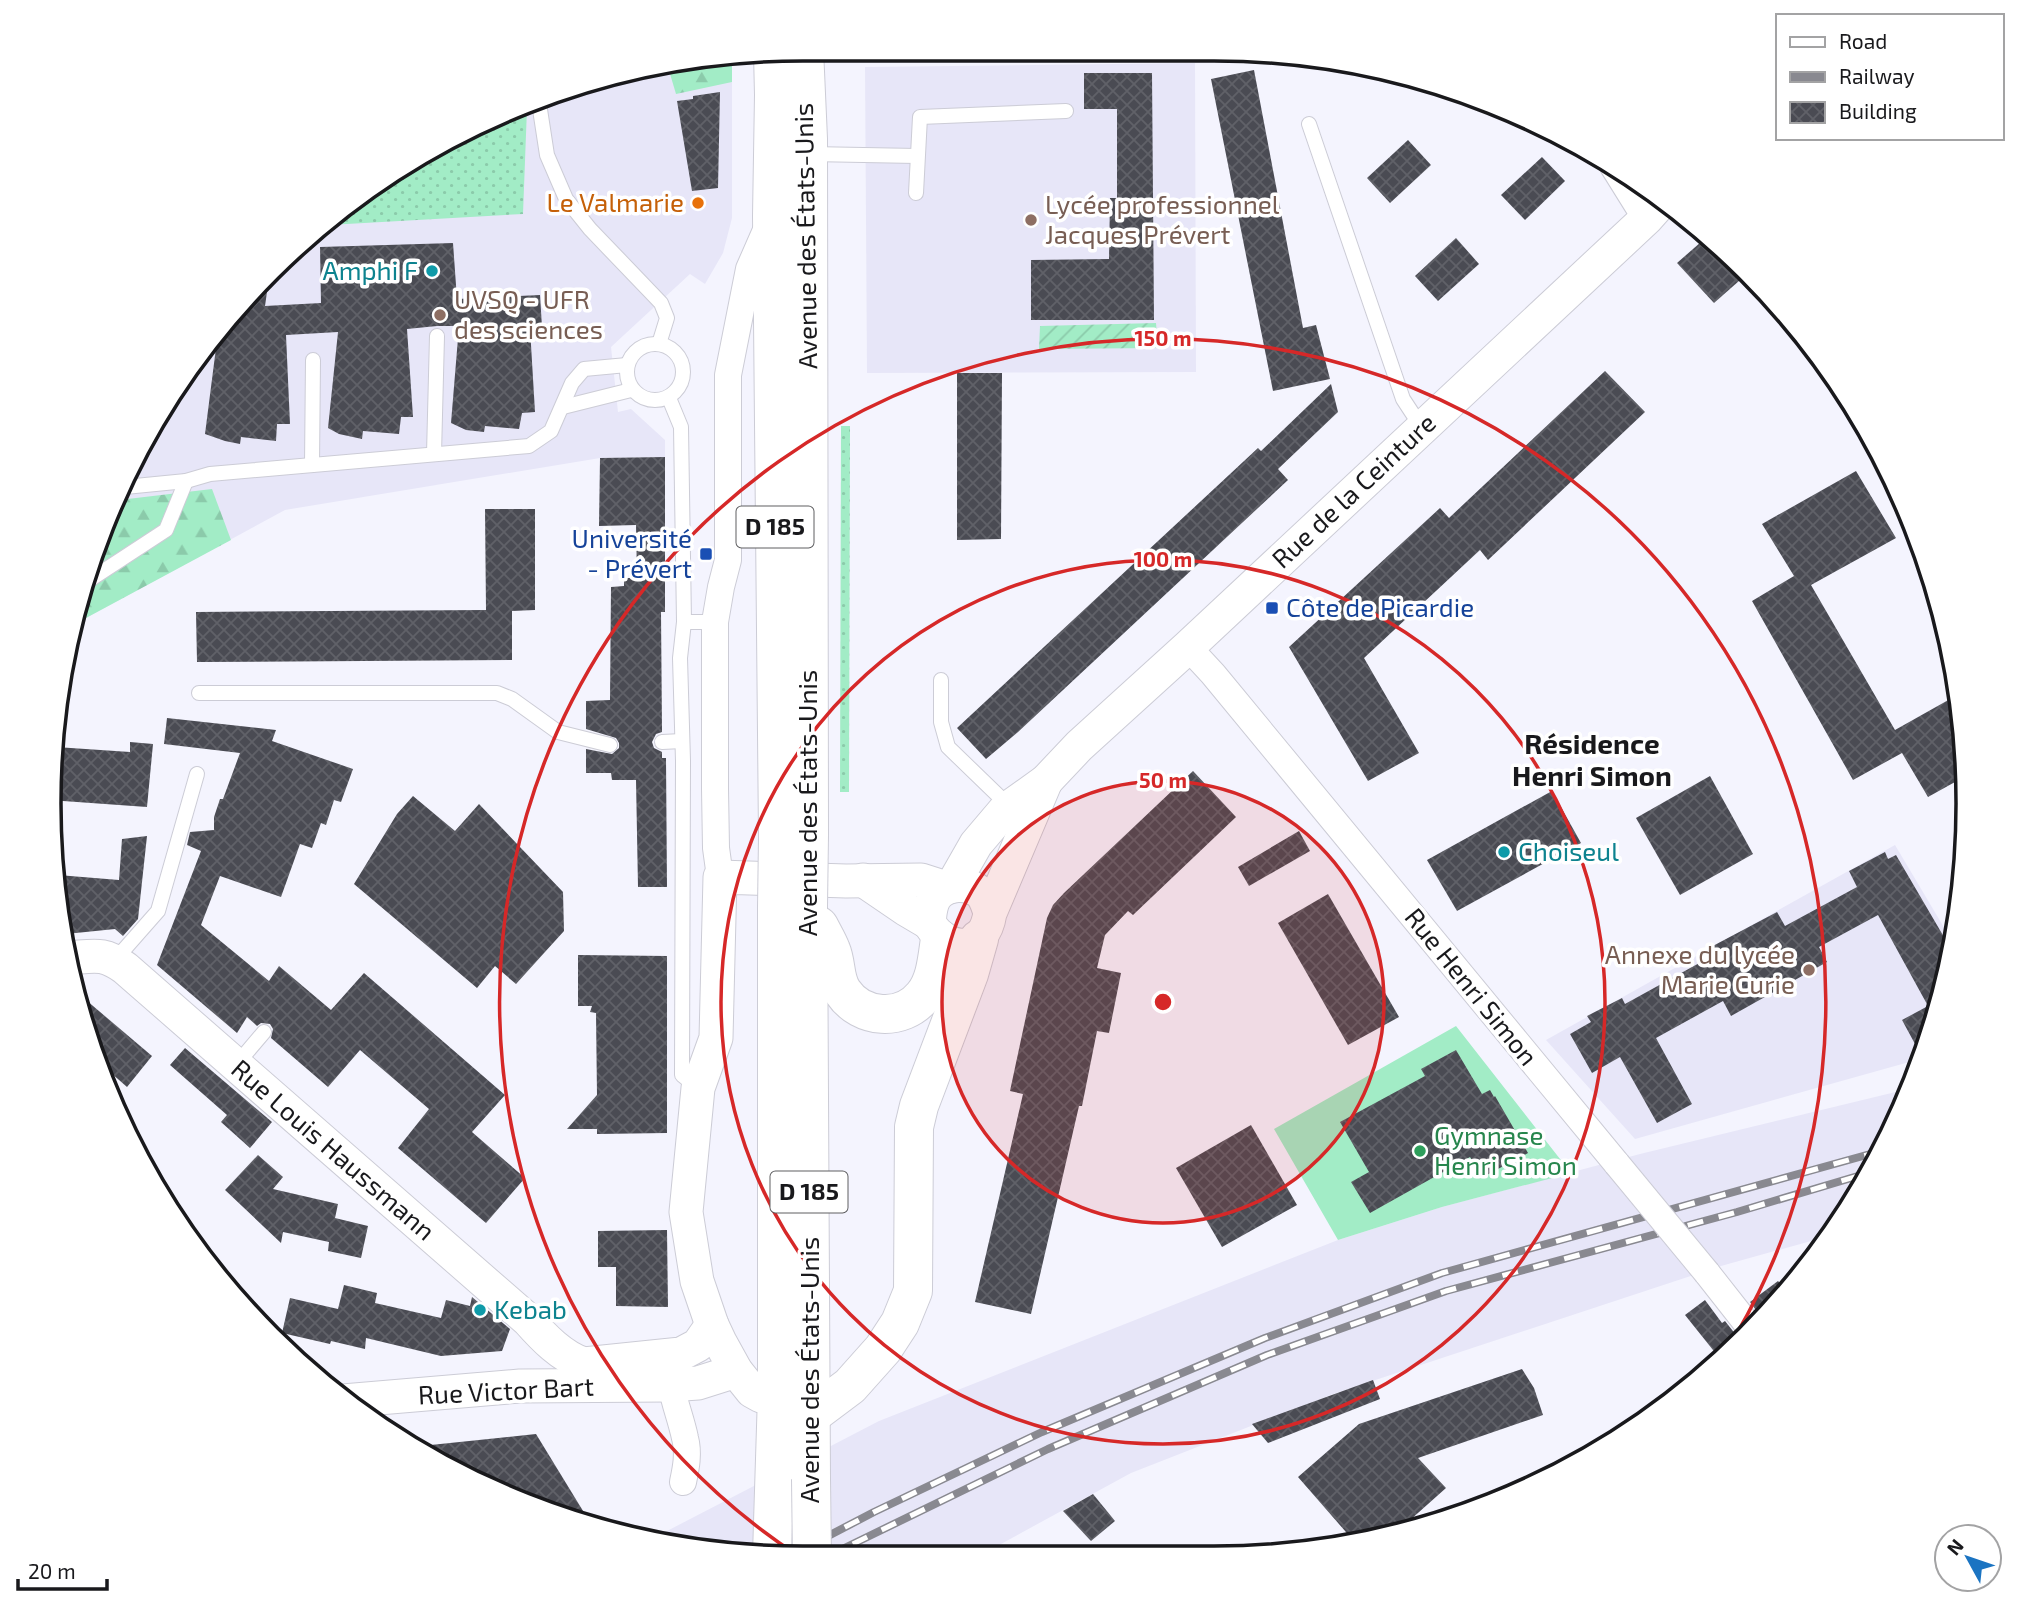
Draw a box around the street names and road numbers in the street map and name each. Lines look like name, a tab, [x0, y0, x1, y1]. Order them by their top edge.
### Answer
street label: Avenue des États-Unis	[787, 103, 822, 369]
street label: Rue de la Ceinture	[1265, 406, 1441, 574]
road number: D 185	[736, 506, 814, 548]
street label: Avenue des États-Unis	[791, 670, 822, 936]
street label: Rue Henri Simon	[1399, 901, 1545, 1071]
street label: Rue Louis Haussmann	[226, 1052, 442, 1246]
road number: D 185	[770, 1172, 848, 1212]
street label: Avenue des États-Unis	[793, 1237, 824, 1503]
street label: Rue Victor Bart	[417, 1369, 595, 1410]

